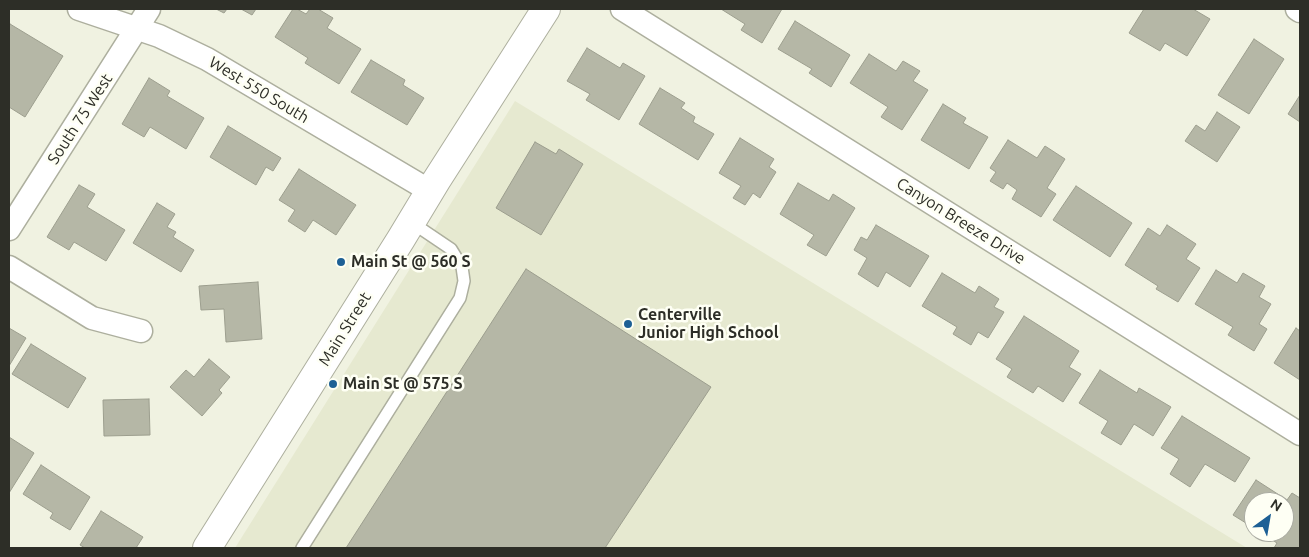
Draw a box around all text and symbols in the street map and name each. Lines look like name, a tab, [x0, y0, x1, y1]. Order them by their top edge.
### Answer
street label: West 550 South	[205, 53, 313, 127]
street label: South 75 West	[44, 70, 116, 168]
street label: Canyon Breeze Drive	[893, 174, 1029, 268]
place label: Main St @ 560 S	[351, 252, 471, 272]
marker: Main St @ 560 S	[335, 256, 347, 268]
street label: Main Street	[315, 289, 375, 369]
place label: Centerville Junior High School	[638, 305, 779, 343]
marker: Centerville Junior High School	[622, 318, 634, 330]
place label: Main St @ 575 S	[343, 374, 463, 394]
marker: Main St @ 575 S	[327, 378, 339, 390]
north arrow	[1244, 492, 1294, 542]
text: N	[1268, 496, 1285, 515]

